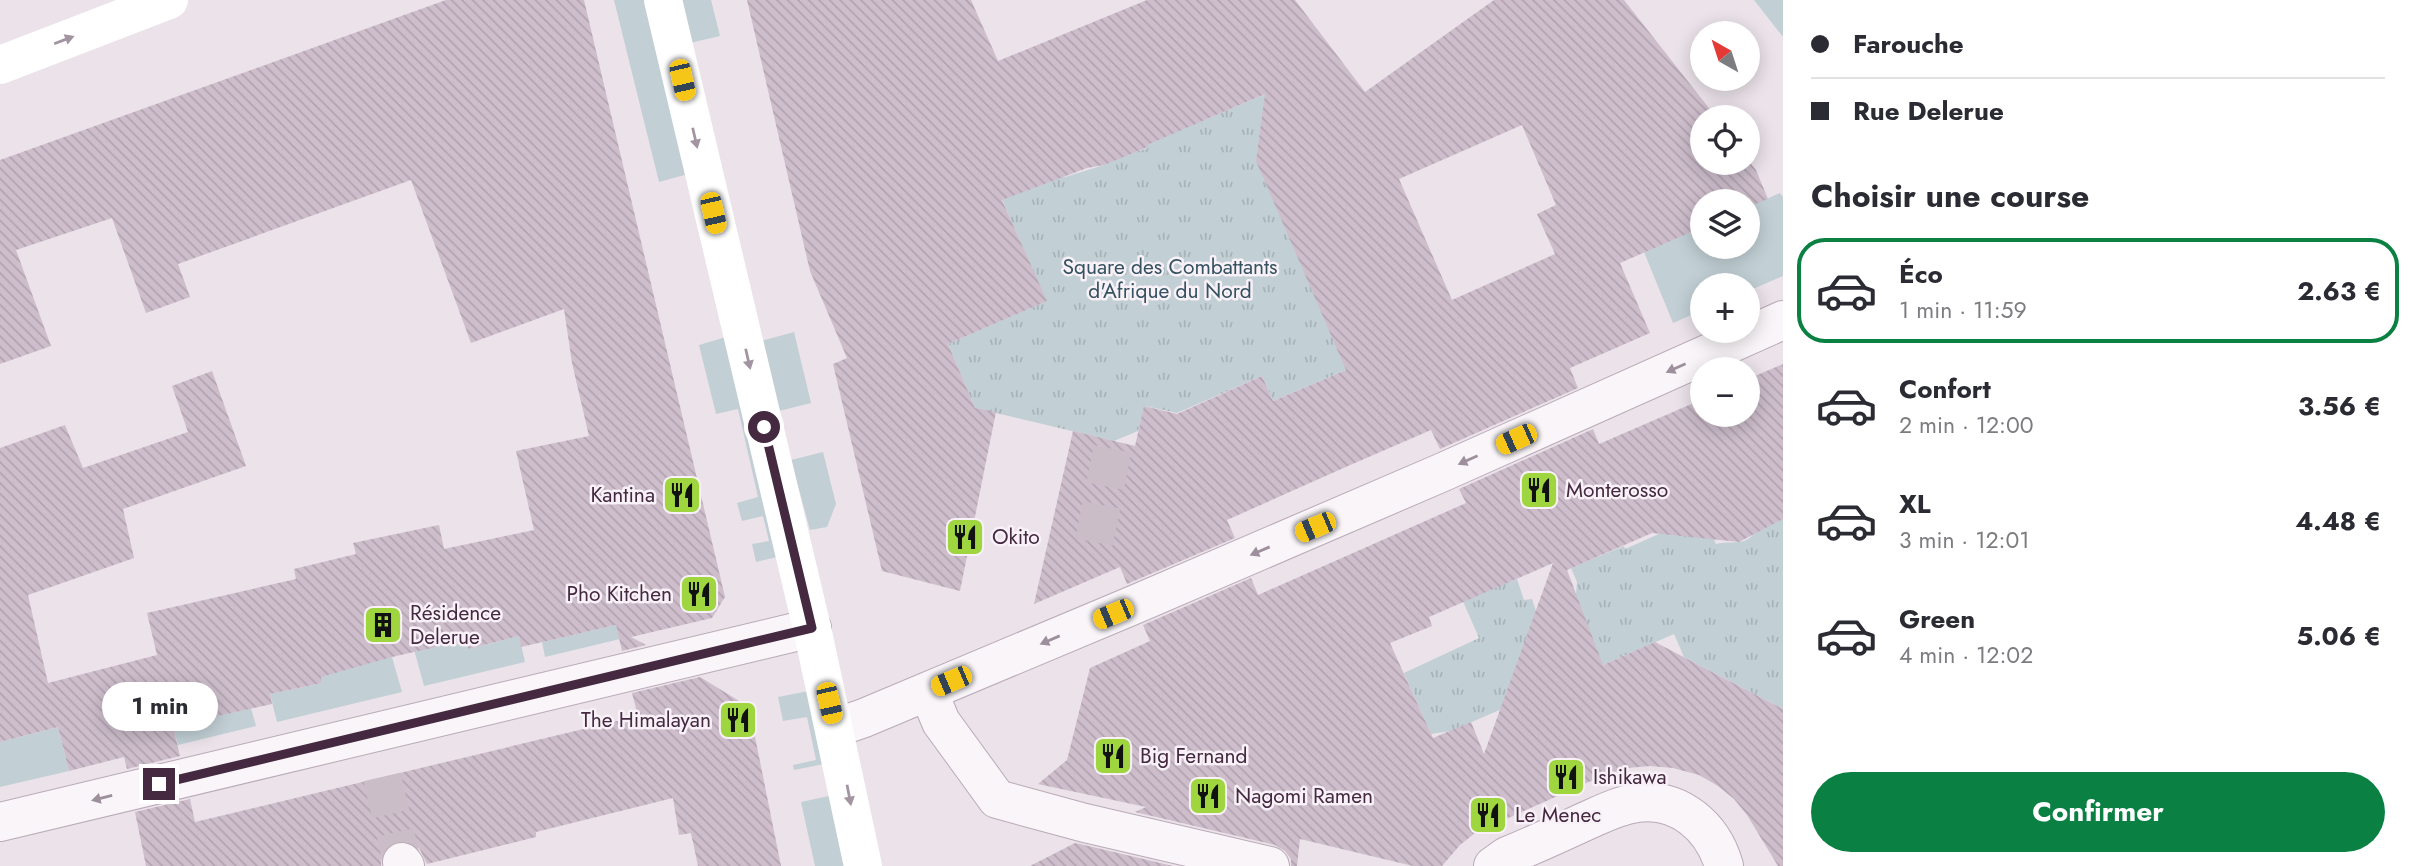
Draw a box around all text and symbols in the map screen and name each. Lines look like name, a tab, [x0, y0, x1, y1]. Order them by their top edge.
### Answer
north arrow	[1690, 21, 1760, 91]
map controls	[1690, 21, 1760, 427]
text: Farouche	[1853, 25, 1964, 63]
one-way arrow	[53, 35, 74, 46]
car	[668, 57, 697, 103]
text: Rue Delerue	[1853, 92, 2004, 130]
button: locate	[1690, 105, 1760, 175]
one-way arrow	[690, 127, 701, 149]
text: Choisir une course	[1811, 173, 2089, 219]
button: layers	[1690, 189, 1760, 259]
car	[699, 190, 728, 236]
park label: Square des Combattants d'Afrique du Nord	[1062, 252, 1278, 306]
text: Éco	[1899, 255, 1943, 293]
icon: car	[1815, 259, 1878, 322]
text: 2.63 €	[2297, 272, 2381, 310]
button: +	[1690, 273, 1760, 343]
text: 1 min · 11:59	[1899, 293, 2027, 327]
one-way arrow	[743, 348, 754, 370]
button: −	[1690, 357, 1760, 427]
one-way arrow	[1666, 362, 1686, 374]
text: Confort	[1899, 370, 1991, 408]
icon: car	[1815, 374, 1878, 437]
text: 3.56 €	[2298, 387, 2381, 425]
text: 2 min · 12:00	[1899, 408, 2034, 442]
route start	[748, 411, 780, 443]
car	[1493, 421, 1540, 457]
one-way arrow	[1458, 454, 1478, 466]
restaurant icon: Monterosso	[1518, 469, 1560, 511]
restaurant icon: Kantina	[661, 474, 703, 516]
place label: Monterosso	[1566, 475, 1668, 505]
place label: Kantina	[590, 480, 655, 510]
text: XL	[1899, 485, 1931, 523]
icon: car	[1815, 489, 1878, 552]
text: 4.48 €	[2295, 502, 2381, 540]
car	[1292, 509, 1339, 545]
restaurant icon: Okito	[944, 516, 986, 558]
place label: Okito	[992, 522, 1040, 552]
text: 3 min · 12:01	[1899, 523, 2030, 557]
one-way arrow	[1249, 546, 1270, 557]
restaurant icon: Pho Kitchen	[678, 573, 720, 615]
place label: Pho Kitchen	[566, 579, 672, 609]
car	[1090, 596, 1137, 632]
place label: Résidence Delerue	[410, 598, 501, 652]
text: Green	[1899, 600, 1975, 638]
building icon: Résidence Delerue	[362, 604, 404, 646]
icon: car	[1815, 604, 1878, 667]
text: 5.06 €	[2296, 617, 2381, 655]
one-way arrow	[1040, 635, 1061, 646]
text: 4 min · 12:02	[1899, 638, 2033, 672]
car	[928, 663, 975, 699]
car	[815, 680, 844, 726]
callout: 1 min	[101, 682, 217, 732]
text: 1 min	[131, 689, 189, 723]
restaurant icon: The Himalayan	[717, 699, 759, 741]
place label: The Himalayan	[581, 705, 711, 735]
restaurant icon: Big Fernand	[1092, 735, 1134, 777]
place label: Big Fernand	[1140, 741, 1247, 771]
restaurant icon: Ishikawa	[1545, 756, 1587, 798]
place label: Ishikawa	[1593, 762, 1667, 792]
route end	[143, 768, 175, 800]
button: Confirmer	[1811, 772, 2385, 852]
restaurant icon: Nagomi Ramen	[1187, 775, 1229, 817]
place label: Nagomi Ramen	[1235, 781, 1373, 811]
one-way arrow	[843, 784, 854, 806]
one-way arrow	[91, 793, 113, 804]
restaurant icon: Le Menec	[1467, 794, 1509, 836]
place label: Le Menec	[1515, 800, 1601, 830]

